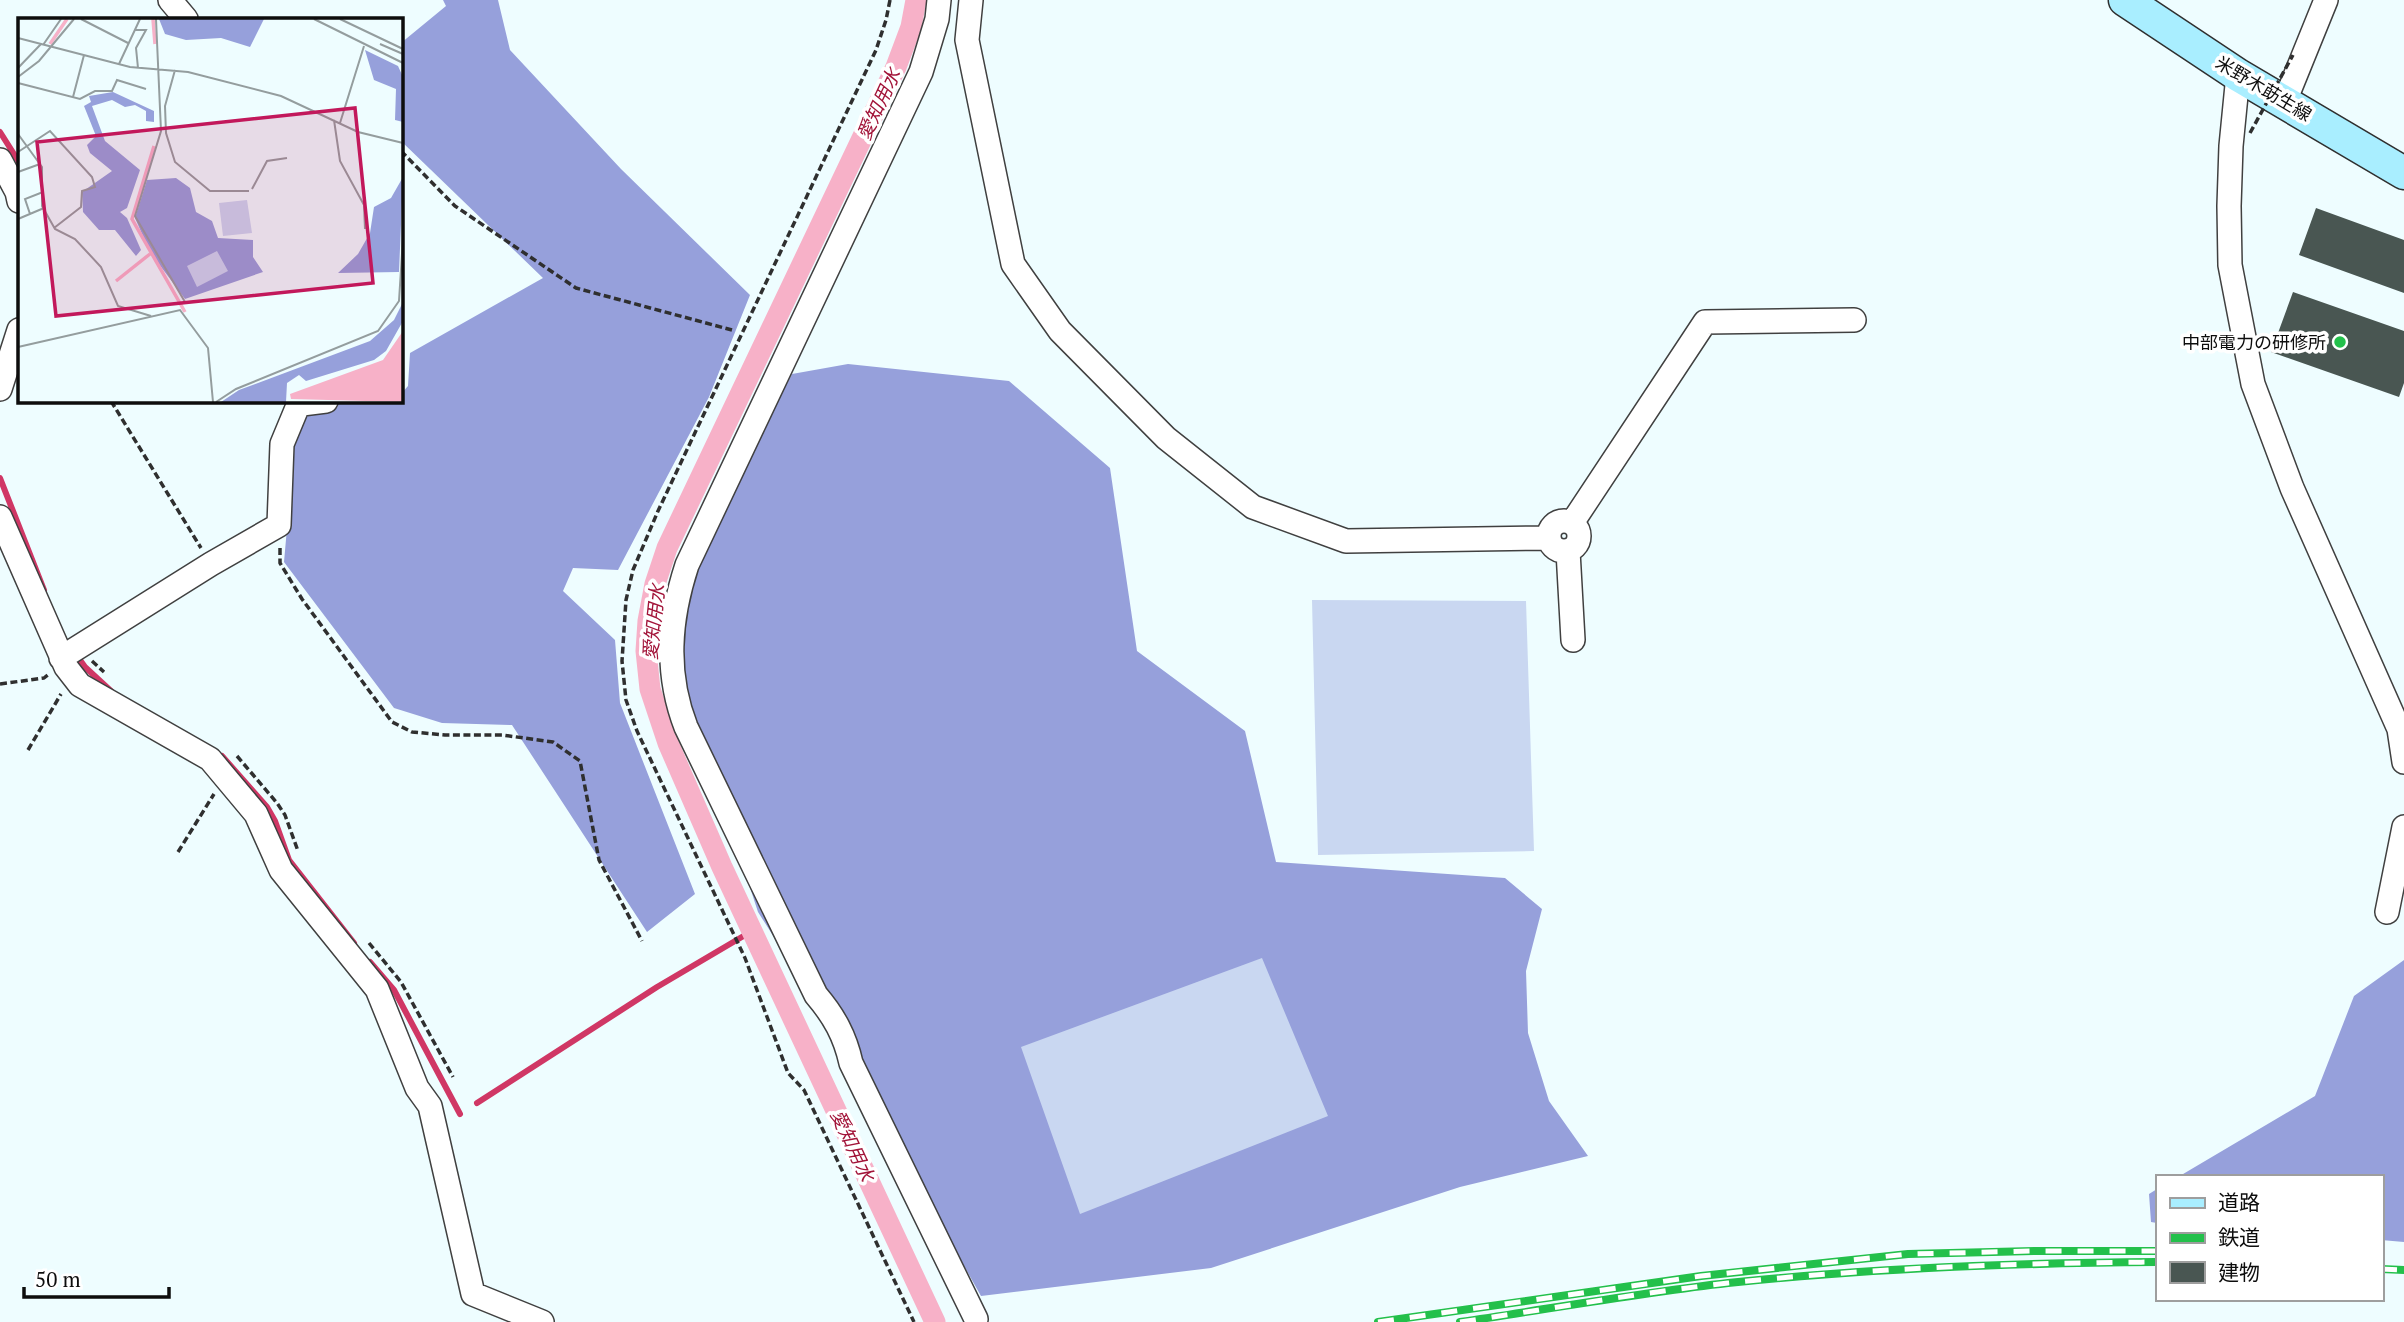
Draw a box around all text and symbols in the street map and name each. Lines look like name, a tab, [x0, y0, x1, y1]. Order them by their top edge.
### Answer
inset map	[18, 18, 402, 402]
street label: 米野木莇生線	[2212, 50, 2316, 126]
water label: 愛知用水	[851, 62, 906, 144]
place label: 中部電力の研修所	[2182, 330, 2326, 354]
marker: 中部電力の研修所	[2332, 334, 2348, 350]
water label: 愛知用水	[637, 581, 670, 661]
water label: 愛知用水	[826, 1105, 881, 1187]
legend	[2156, 1175, 2383, 1301]
text: 道路	[2218, 1188, 2260, 1216]
text: 鉄道	[2218, 1223, 2260, 1251]
scale bar	[24, 1256, 170, 1300]
text: 建物	[2218, 1258, 2260, 1286]
text: 50 m	[35, 1265, 81, 1293]

